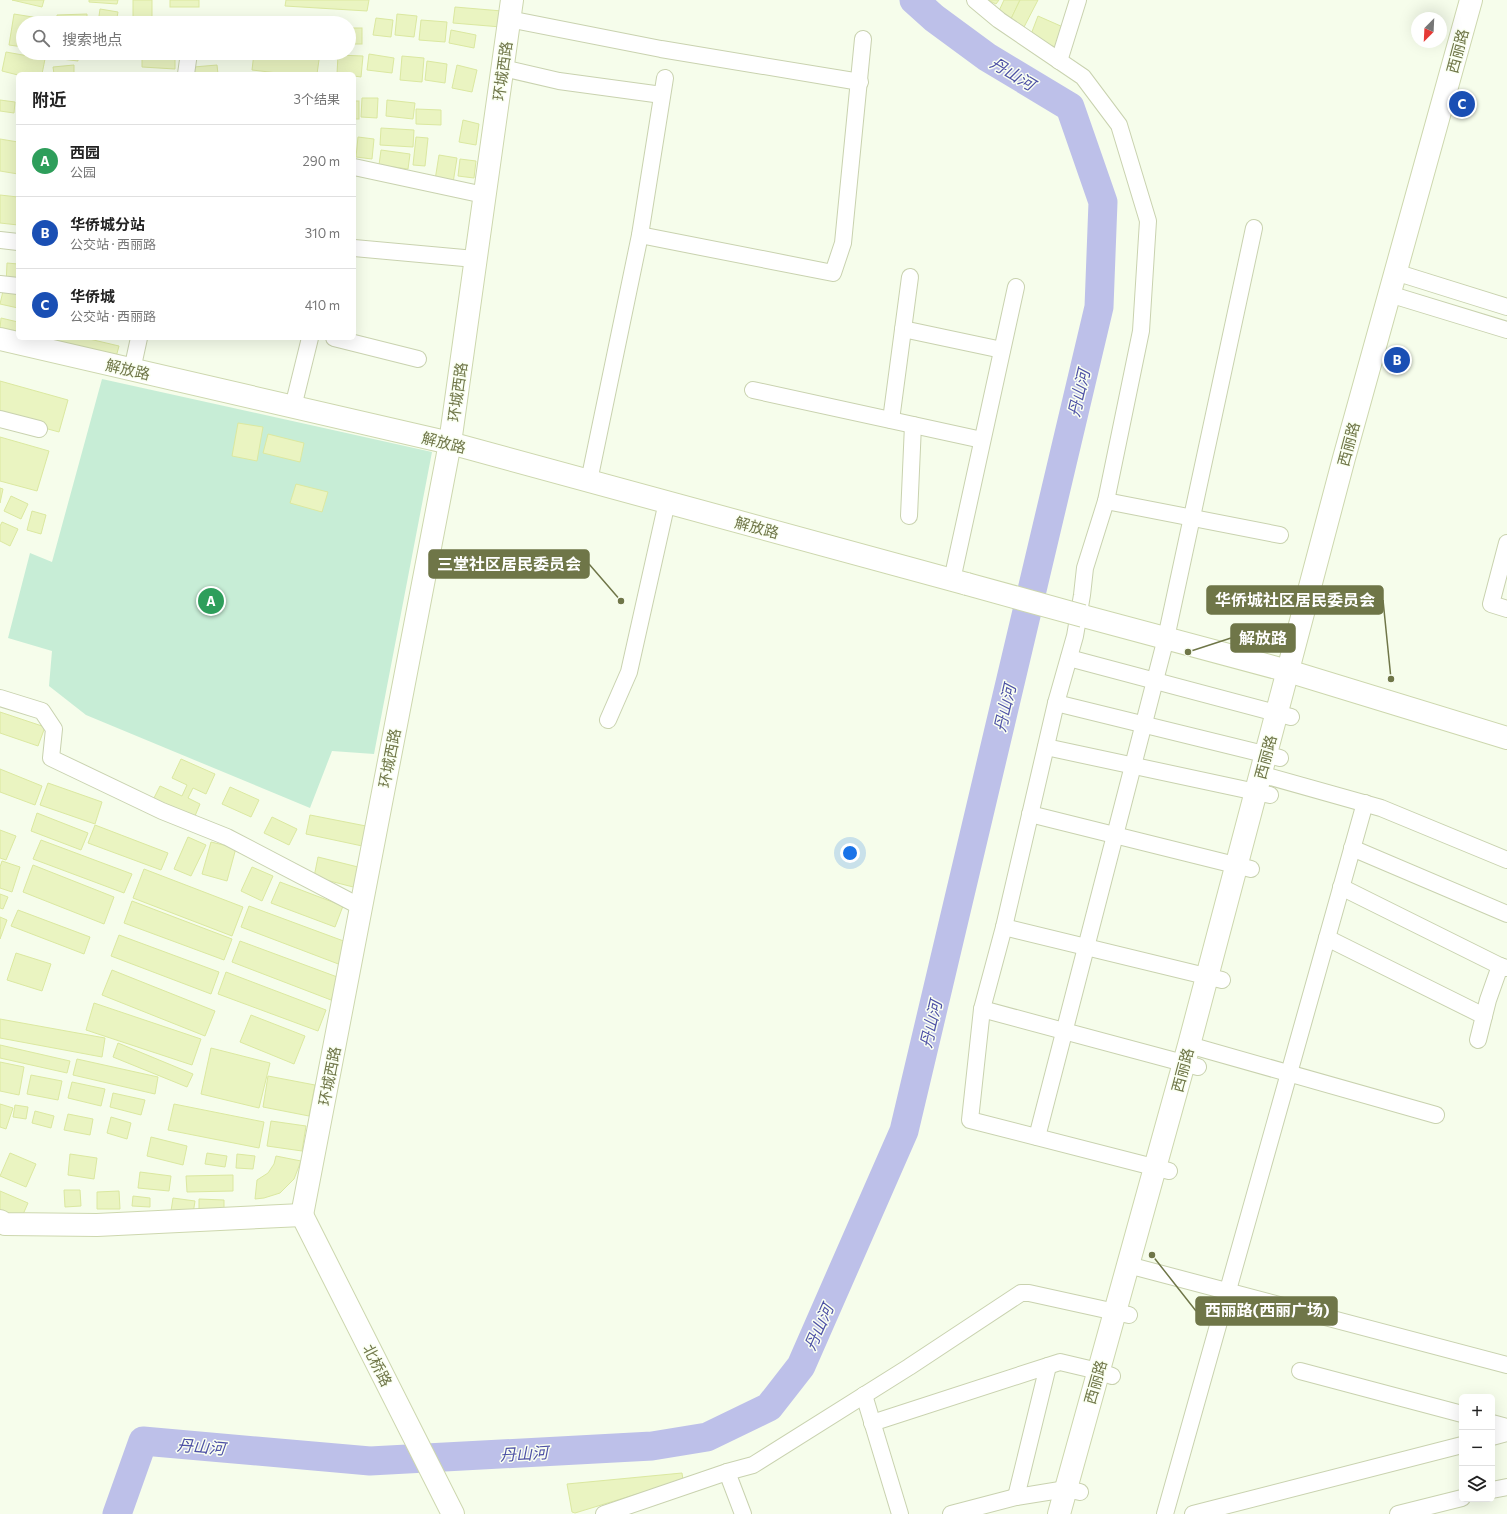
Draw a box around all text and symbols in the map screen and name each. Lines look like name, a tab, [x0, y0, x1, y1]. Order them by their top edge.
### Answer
north arrow	[1411, 12, 1447, 48]
search box	[16, 16, 356, 60]
icon: search	[30, 27, 52, 49]
street label: 西丽路	[1442, 27, 1472, 75]
text: 搜索地点	[62, 30, 122, 48]
street label: 环城西路	[489, 40, 515, 102]
water label: 丹山河	[988, 52, 1041, 95]
text: 附近	[32, 89, 66, 110]
pin: C	[1449, 89, 1475, 119]
text: 3个结果	[294, 91, 340, 107]
text: 西园	[70, 143, 100, 161]
text: A	[40, 153, 50, 169]
text: 290 m	[303, 153, 340, 169]
text: 公园	[70, 164, 96, 180]
text: 华侨城分站	[70, 215, 145, 233]
text: B	[41, 225, 49, 241]
text: 310 m	[305, 225, 340, 241]
text: 公交站 · 西丽路	[70, 236, 156, 252]
text: 华侨城	[70, 287, 115, 305]
text: C	[41, 297, 49, 313]
text: 410 m	[305, 297, 340, 313]
text: 公交站 · 西丽路	[70, 308, 156, 324]
pin: B	[1384, 345, 1410, 375]
street label: 解放路	[104, 355, 152, 383]
street label: 环城西路	[444, 361, 470, 423]
water label: 丹山河	[1063, 365, 1093, 419]
street label: 西丽路	[1333, 420, 1363, 468]
street label: 解放路	[420, 428, 468, 456]
street label: 解放路	[733, 512, 781, 542]
callout: 三堂社区居民委员会	[429, 550, 589, 578]
text: 三堂社区居民委员会	[437, 554, 581, 573]
pin: A	[198, 586, 224, 616]
callout: 华侨城社区居民委员会	[1207, 586, 1383, 614]
text: 华侨城社区居民委员会	[1215, 590, 1375, 609]
callout: 解放路	[1231, 624, 1295, 652]
text: 解放路	[1239, 628, 1287, 647]
water label: 丹山河	[989, 680, 1019, 734]
street label: 环城西路	[374, 727, 404, 789]
street label: 西丽路	[1250, 733, 1280, 781]
your location	[840, 843, 860, 863]
water label: 丹山河	[915, 996, 945, 1050]
street label: 环城西路	[314, 1045, 344, 1107]
street label: 西丽路	[1167, 1046, 1197, 1094]
callout: 西丽路(西丽广场)	[1196, 1297, 1337, 1325]
water label: 丹山河	[800, 1298, 838, 1353]
text: 西丽路(西丽广场)	[1204, 1300, 1330, 1319]
street label: 北桥路	[360, 1341, 396, 1389]
street label: 西丽路	[1080, 1358, 1110, 1406]
map controls	[1459, 1394, 1495, 1502]
button: +	[1459, 1394, 1495, 1430]
button: −	[1459, 1430, 1495, 1466]
water label: 丹山河	[176, 1434, 229, 1458]
water label: 丹山河	[500, 1442, 551, 1464]
button: layers	[1459, 1466, 1495, 1502]

